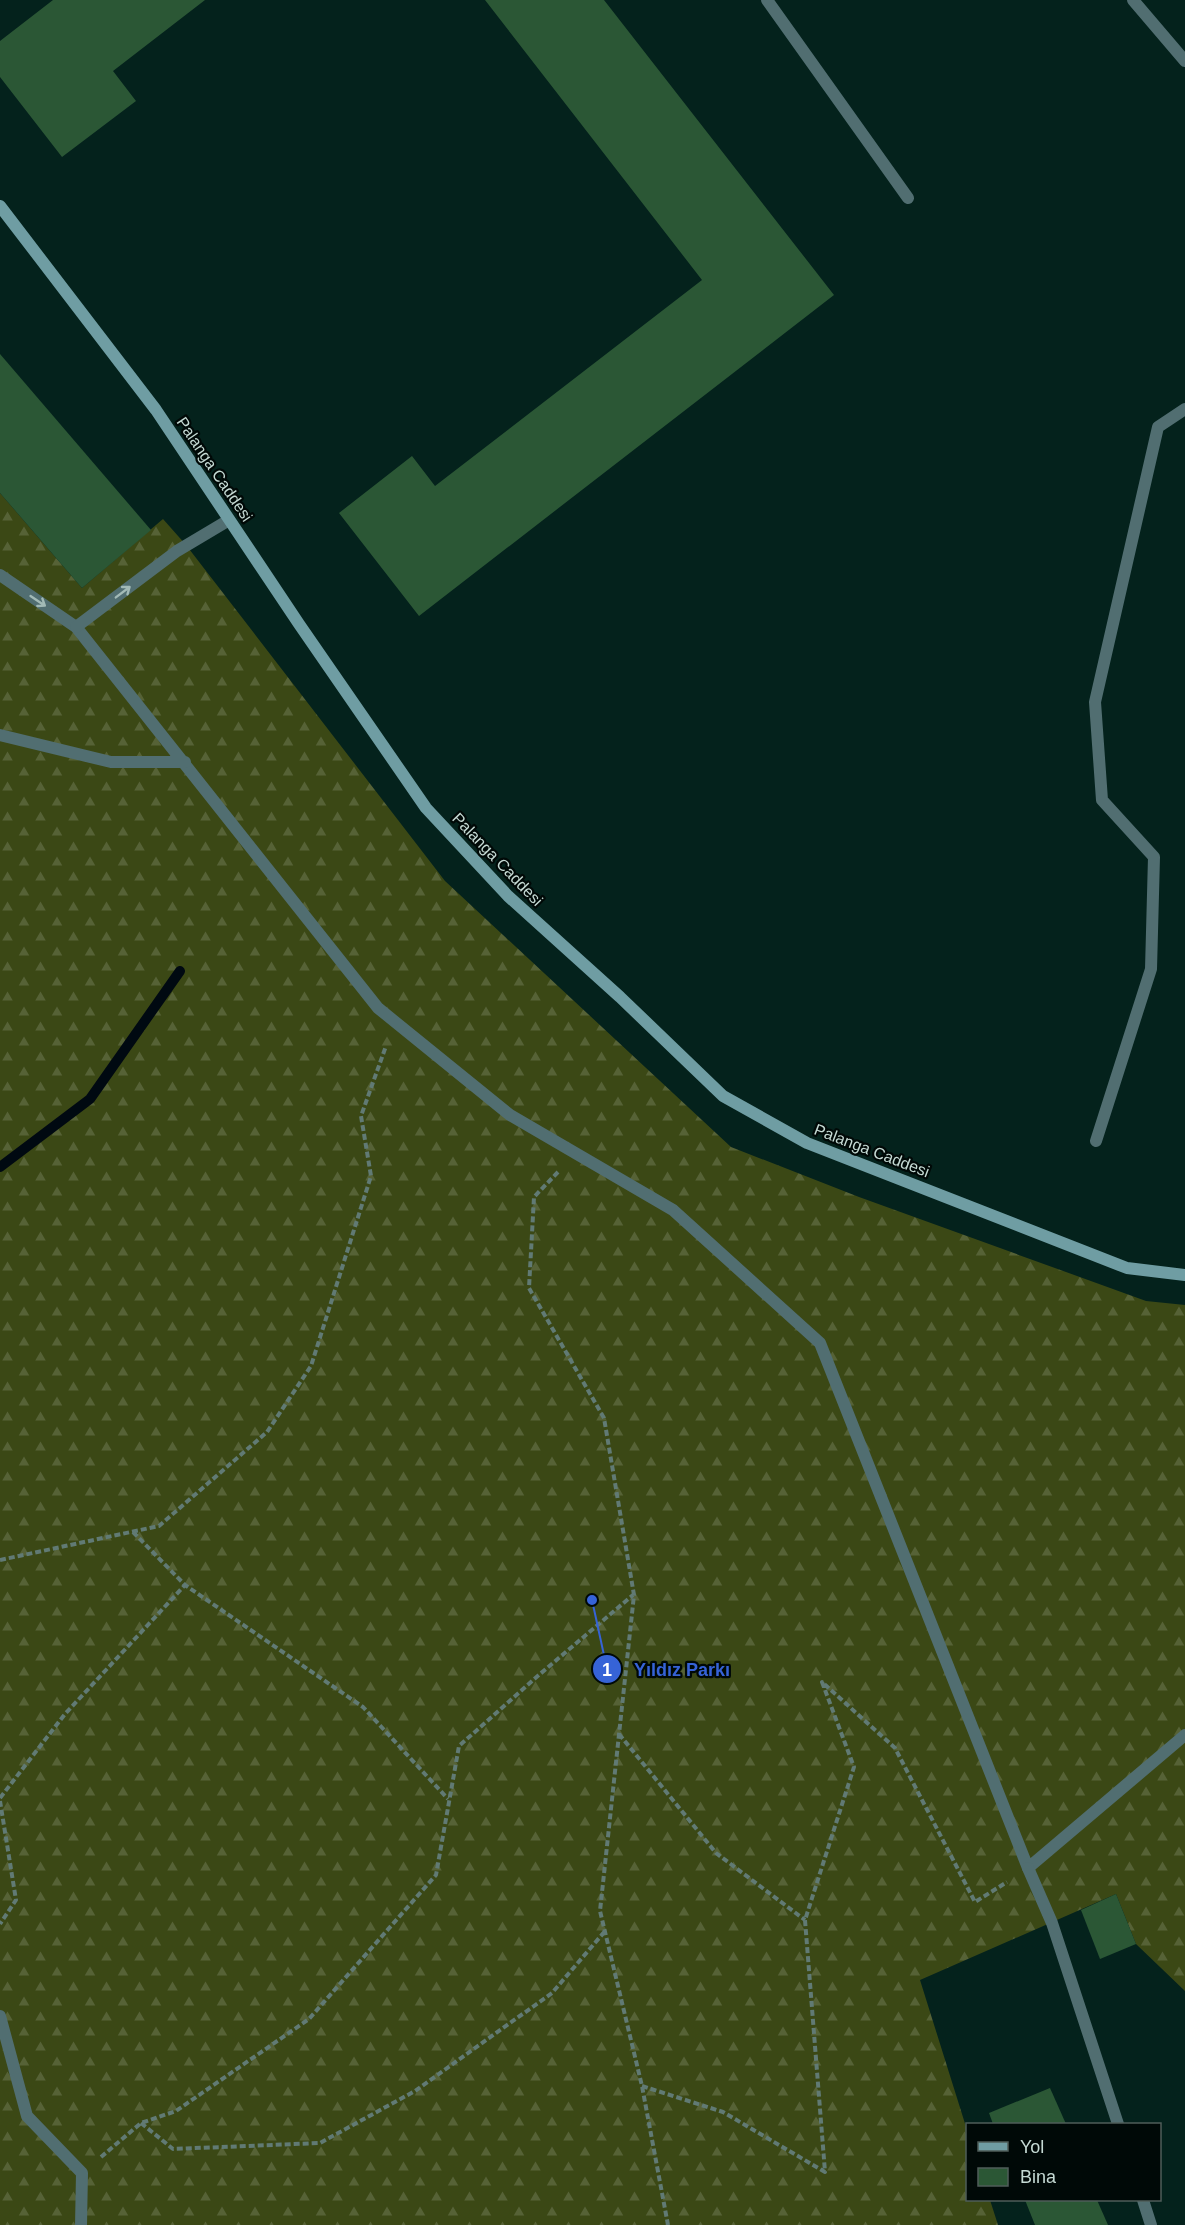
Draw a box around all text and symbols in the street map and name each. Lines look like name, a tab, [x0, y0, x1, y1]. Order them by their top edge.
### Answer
street label: Palanga Caddesi	[173, 414, 256, 525]
one-way arrow	[115, 585, 131, 598]
one-way arrow	[29, 595, 46, 607]
street label: Palanga Caddesi	[449, 810, 546, 909]
street label: Palanga Caddesi	[812, 1121, 932, 1180]
callout: Yıldız Parkı	[592, 1651, 742, 1687]
text: 1	[602, 1660, 612, 1680]
text: Yıldız Parkı	[634, 1660, 730, 1680]
legend	[966, 2123, 1161, 2201]
text: Yol	[1020, 2137, 1044, 2157]
text: Bina	[1020, 2167, 1057, 2187]

